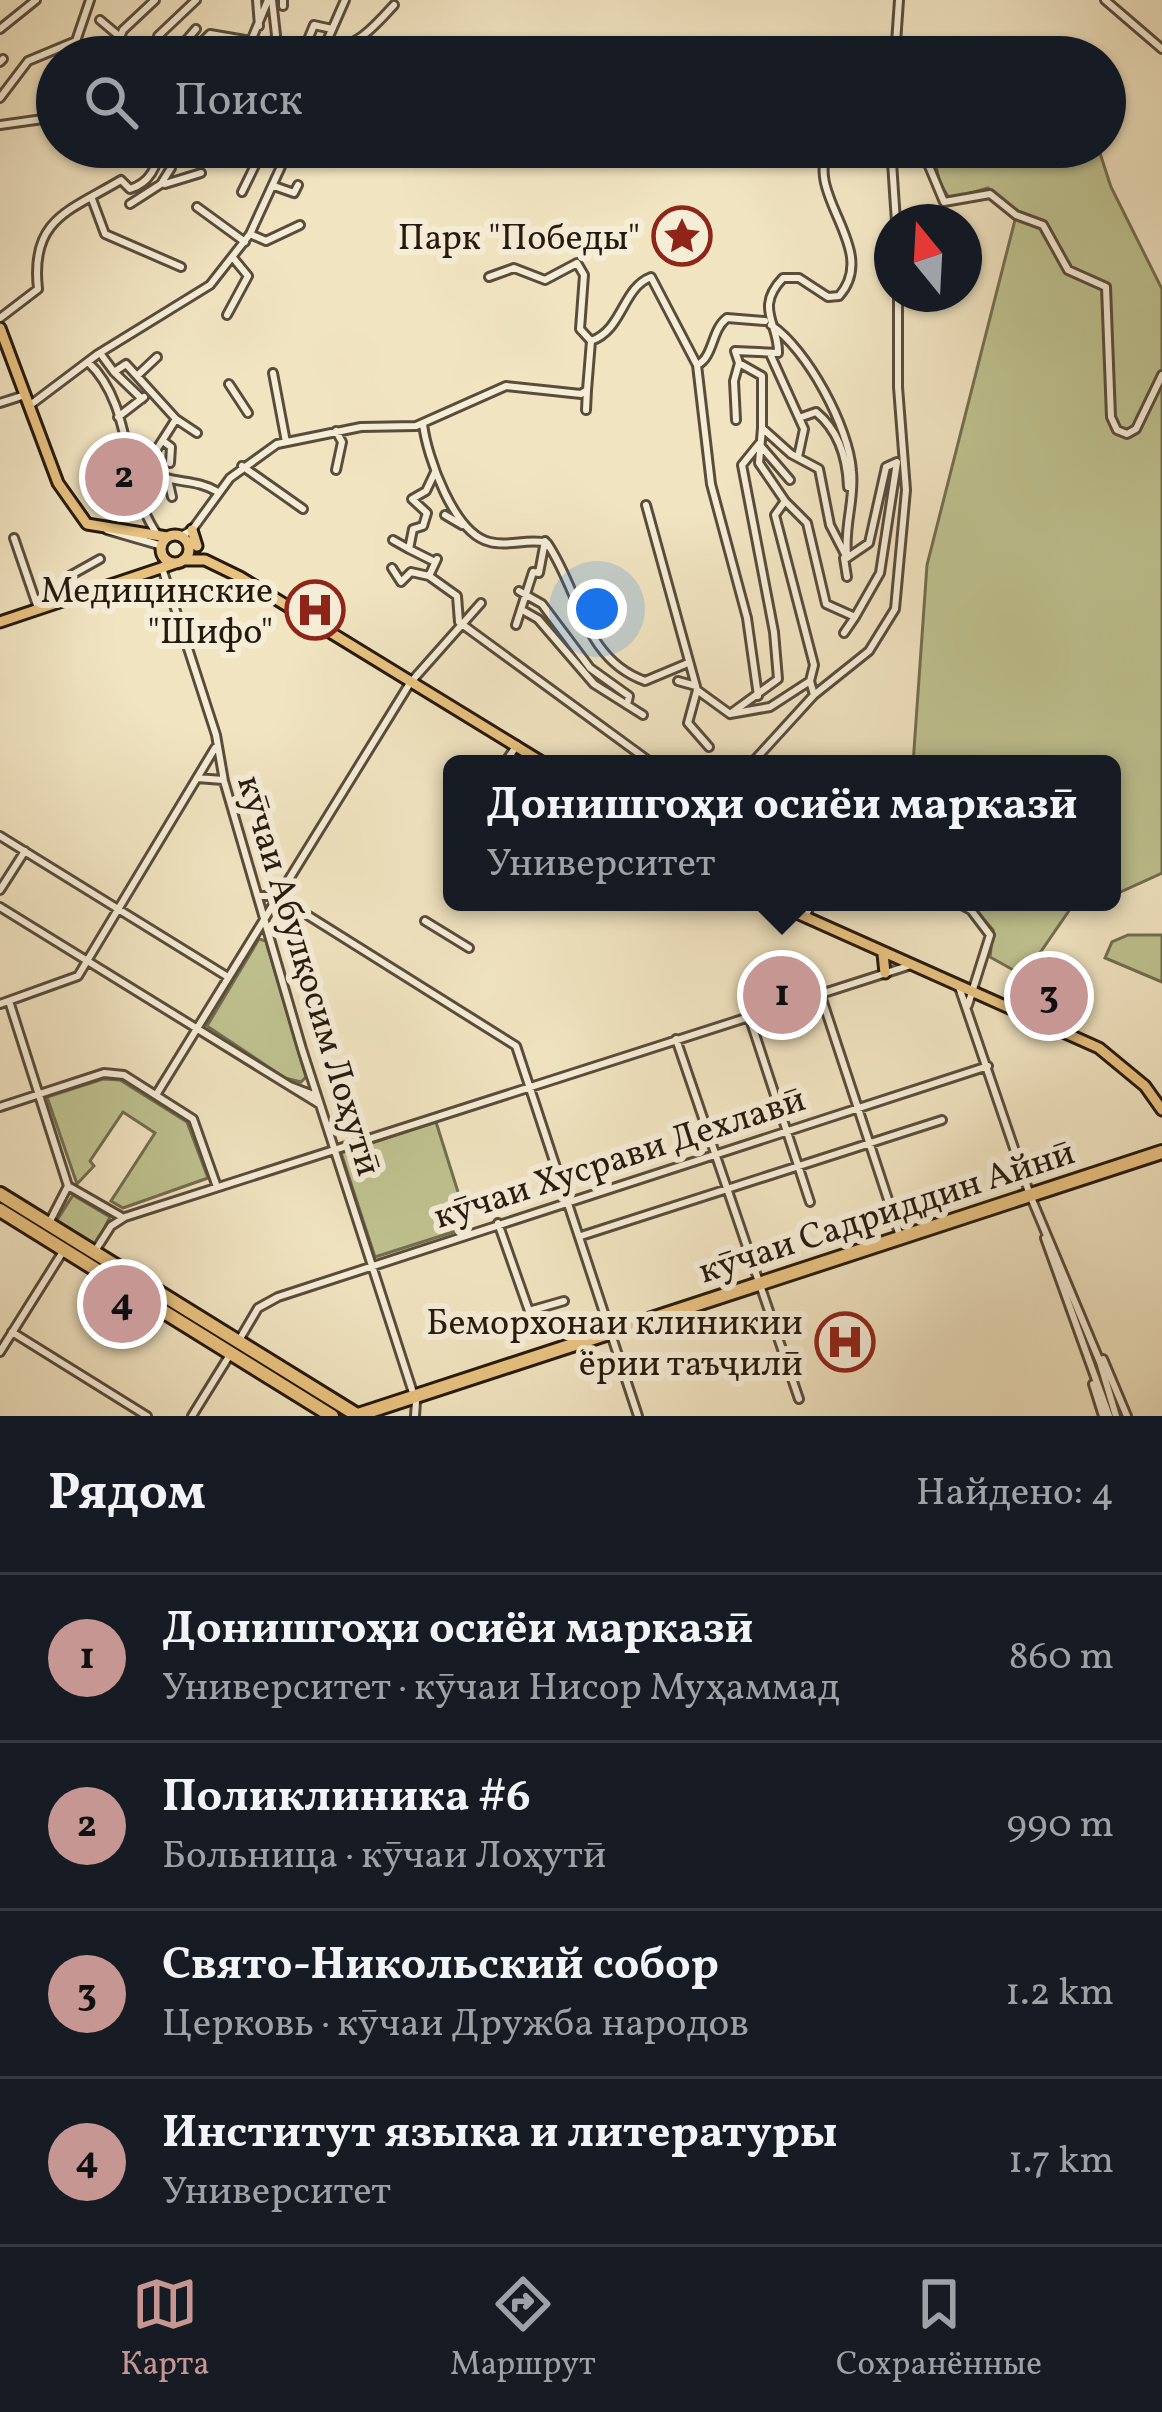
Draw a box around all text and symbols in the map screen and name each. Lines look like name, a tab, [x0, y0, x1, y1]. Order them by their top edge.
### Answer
search box	[36, 36, 1126, 168]
icon: search	[78, 69, 144, 135]
text: Поиск	[174, 71, 303, 134]
north arrow	[874, 204, 982, 312]
place icon: Парк "Победы"	[651, 205, 713, 267]
place label: Парк "Победы"	[398, 215, 640, 265]
pin: 2	[85, 432, 163, 522]
place label: Медицинские "Шифо"	[40, 568, 273, 659]
hospital icon: Медицинские "Шифо"	[284, 579, 346, 641]
your location	[567, 579, 627, 639]
popup	[443, 755, 1121, 911]
street label: кӯчаи Абулқосим Лоҳутӣ	[222, 770, 392, 1182]
text: Донишгоҳи осиёи марказӣ	[486, 775, 1078, 838]
text: Университет	[486, 838, 715, 892]
pin: 1	[743, 950, 821, 1040]
pin: 3	[1010, 951, 1088, 1041]
street label: кӯчаи Хусрави Дехлавӣ	[428, 1076, 812, 1244]
street label: кӯчаи Садриддин Айнӣ	[693, 1129, 1082, 1298]
pin: 4	[83, 1259, 161, 1349]
place label: Беморхонаи клиникии ёрии таъҷилӣ	[426, 1300, 803, 1391]
hospital icon: Беморхонаи клиникии ёрии таъҷилӣ	[814, 1311, 876, 1373]
text: Рядом	[48, 1459, 206, 1530]
text: Найдено: 4	[916, 1467, 1114, 1521]
text: Донишгоҳи осиёи марказӣ	[162, 1599, 753, 1662]
text: 1	[79, 1631, 95, 1685]
text: 860 m	[1009, 1631, 1114, 1685]
text: Университет · кӯчаи Нисор Муҳаммад	[162, 1662, 840, 1716]
text: Поликлиника #6	[162, 1767, 531, 1830]
text: 2	[77, 1799, 97, 1853]
text: 990 m	[1007, 1799, 1114, 1853]
text: Больница · кӯчаи Лоҳутӣ	[162, 1830, 607, 1884]
text: Свято-Никольский собор	[162, 1935, 719, 1998]
text: 3	[77, 1967, 97, 2021]
text: 1.2 km	[1005, 1967, 1114, 2021]
text: Церковь · кӯчаи Дружба народов	[162, 1998, 749, 2052]
text: Институт языка и литературы	[162, 2103, 837, 2166]
text: 4	[75, 2135, 99, 2189]
text: 1.7 km	[1008, 2135, 1114, 2189]
text: Университет	[162, 2166, 391, 2220]
tab: Карта	[120, 2271, 210, 2389]
tab: Маршрут	[450, 2271, 596, 2389]
tab: Сохранённые	[836, 2271, 1042, 2389]

